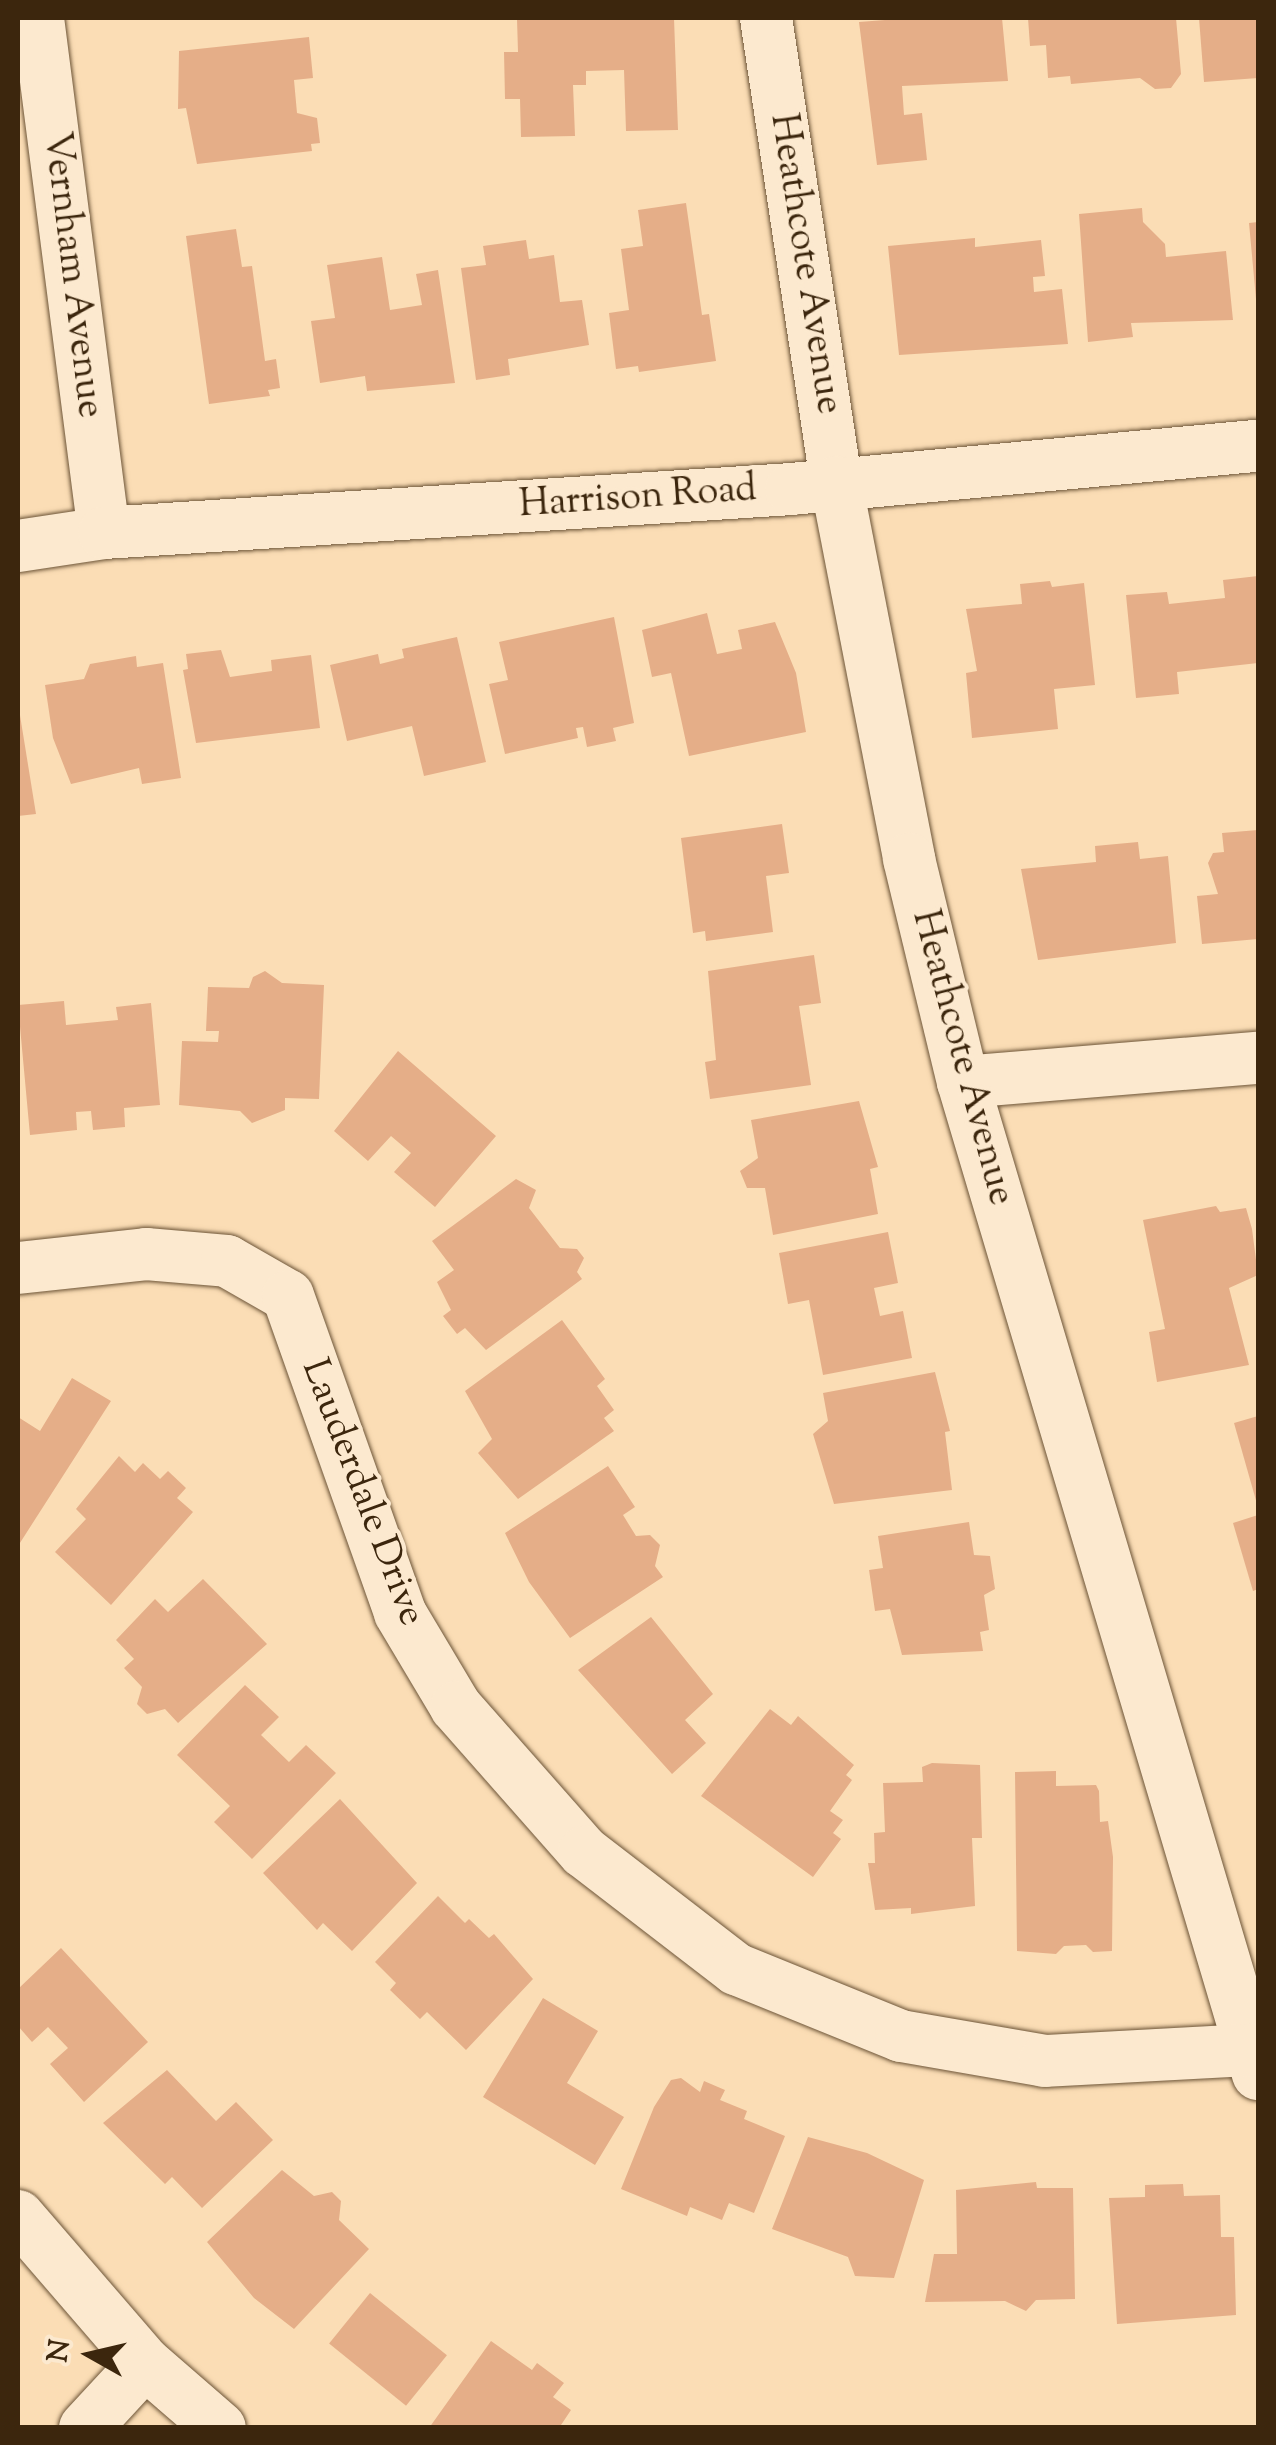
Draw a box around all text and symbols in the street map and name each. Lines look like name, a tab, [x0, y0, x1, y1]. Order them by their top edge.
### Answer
street label: Heathcote Avenue	[758, 111, 850, 417]
street label: Vernham Avenue	[31, 129, 111, 421]
street label: Harrison Road	[518, 468, 758, 530]
street label: Heathcote Avenue	[900, 906, 1022, 1210]
street label: Lauderdale Drive	[289, 1354, 433, 1632]
north arrow	[40, 2305, 140, 2405]
text: N	[39, 2337, 82, 2365]

